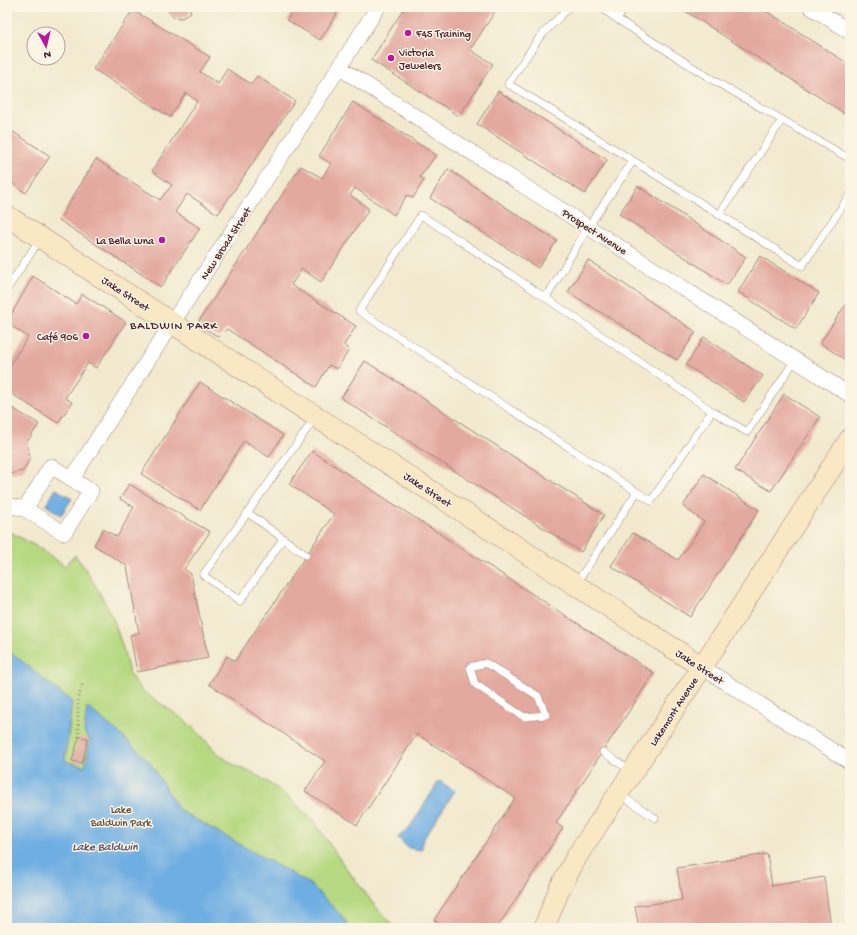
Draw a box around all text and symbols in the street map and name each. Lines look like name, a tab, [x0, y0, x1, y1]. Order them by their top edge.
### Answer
north arrow	[26, 26, 66, 66]
marker: F45 Training	[403, 28, 413, 38]
place label: F45 Training	[415, 29, 471, 41]
text: N	[43, 47, 52, 60]
place label: Victoria Jewelers	[398, 48, 442, 73]
marker: Victoria Jewelers	[386, 53, 396, 63]
street label: New Broad Street	[199, 204, 255, 282]
street label: Prospect Avenue	[558, 207, 629, 258]
marker: La Bella Luna	[157, 235, 167, 245]
place label: La Bella Luna	[96, 236, 155, 248]
street label: Jake Street	[99, 275, 152, 315]
district label: BALDWIN PARK	[129, 320, 218, 334]
place label: Café 906	[37, 331, 78, 344]
marker: Café 906	[81, 331, 91, 341]
street label: Jake Street	[401, 471, 454, 511]
street label: Jake Street	[673, 648, 726, 688]
street label: Lakemont Avenue	[648, 675, 702, 749]
park label: Lake Baldwin Park	[90, 805, 152, 830]
water label: Lake Baldwin	[72, 841, 138, 855]

